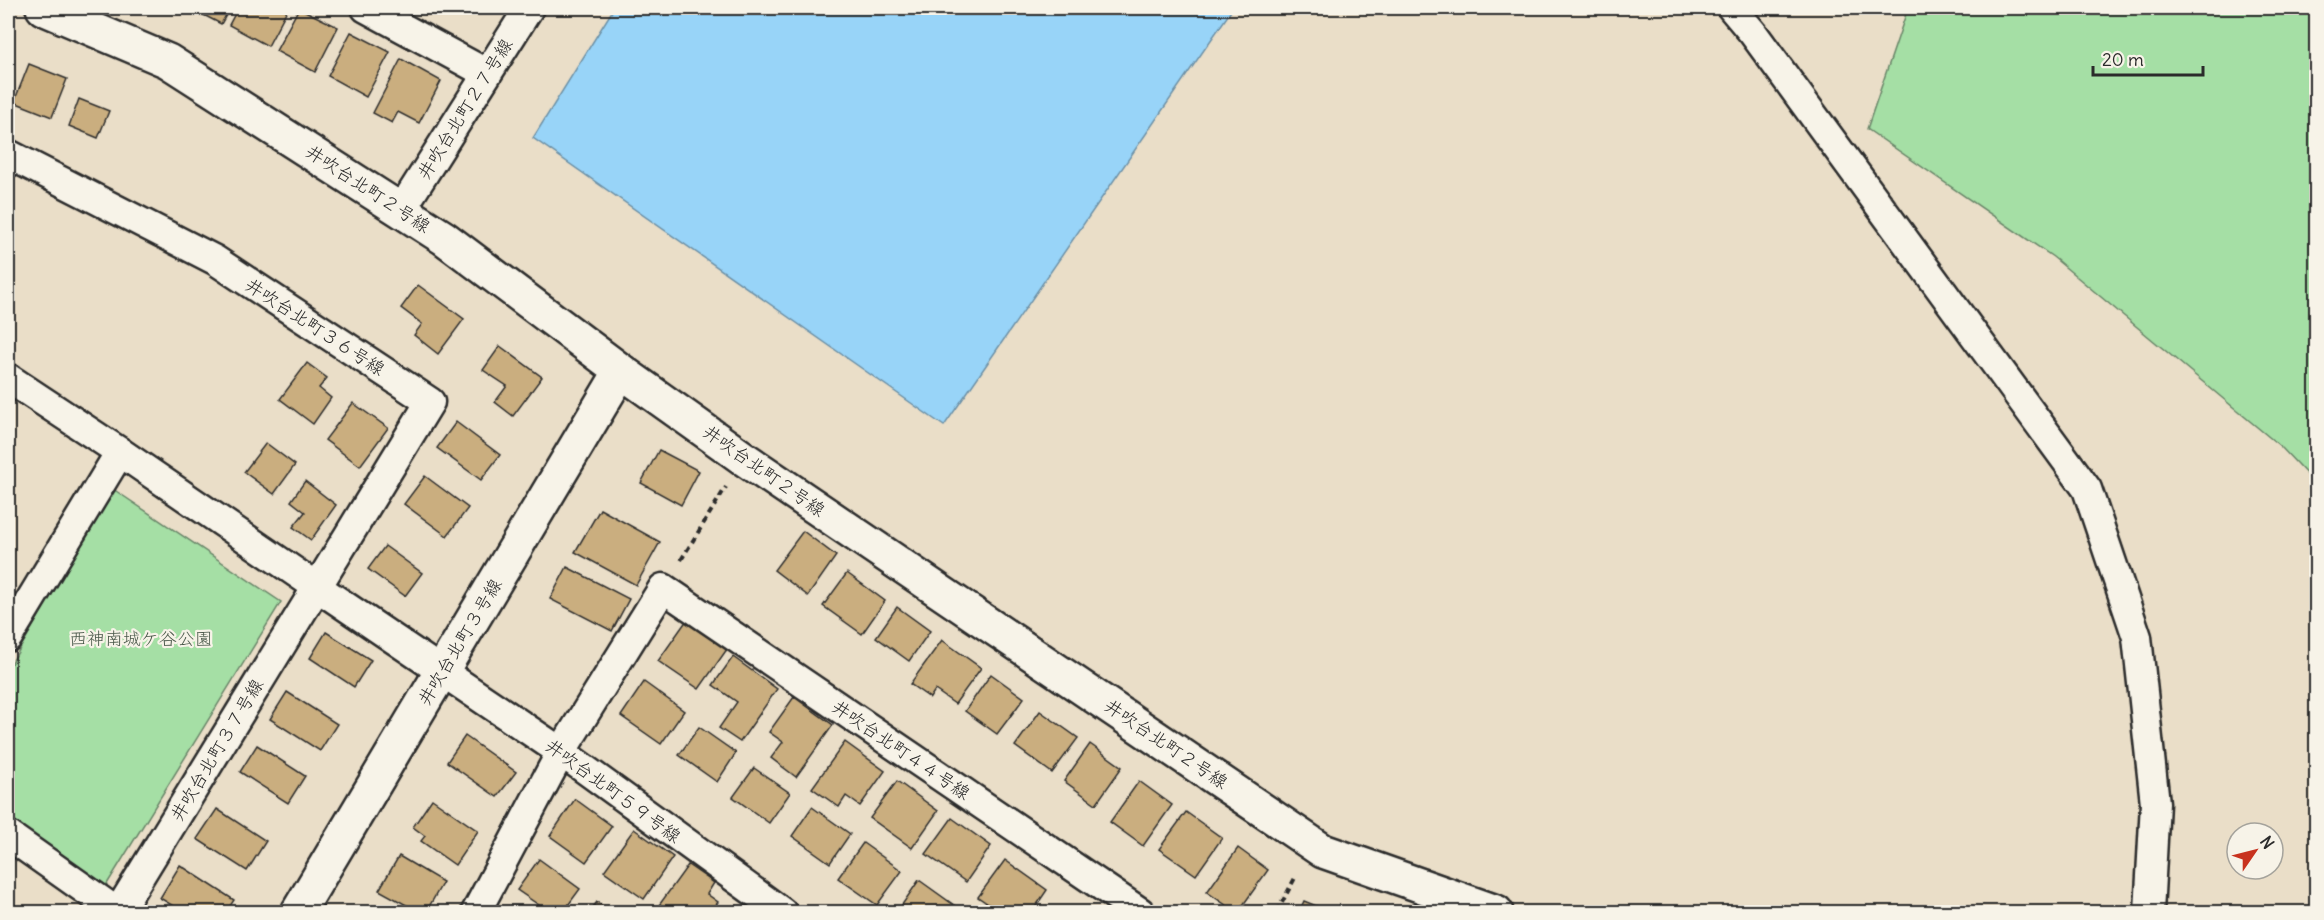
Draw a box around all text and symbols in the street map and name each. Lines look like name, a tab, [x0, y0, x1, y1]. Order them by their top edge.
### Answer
street label: 井吹台北町２７号線	[412, 34, 517, 184]
scale bar	[2093, 39, 2202, 77]
text: 20 m	[2102, 48, 2144, 71]
street label: 井吹台北町２号線	[302, 140, 435, 237]
street label: 井吹台北町３６号線	[241, 273, 389, 380]
street label: 井吹台北町２号線	[699, 420, 830, 521]
street label: 井吹台北町３号線	[413, 574, 507, 709]
park label: 西神南城ケ谷公園	[69, 627, 213, 650]
street label: 井吹台北町３７号線	[165, 674, 268, 825]
street label: 井吹台北町２号線	[1100, 694, 1232, 793]
street label: 井吹台北町４４号線	[828, 695, 975, 804]
street label: 井吹台北町５９号線	[541, 734, 686, 848]
north arrow	[2225, 821, 2285, 881]
text: N	[2256, 832, 2279, 853]

